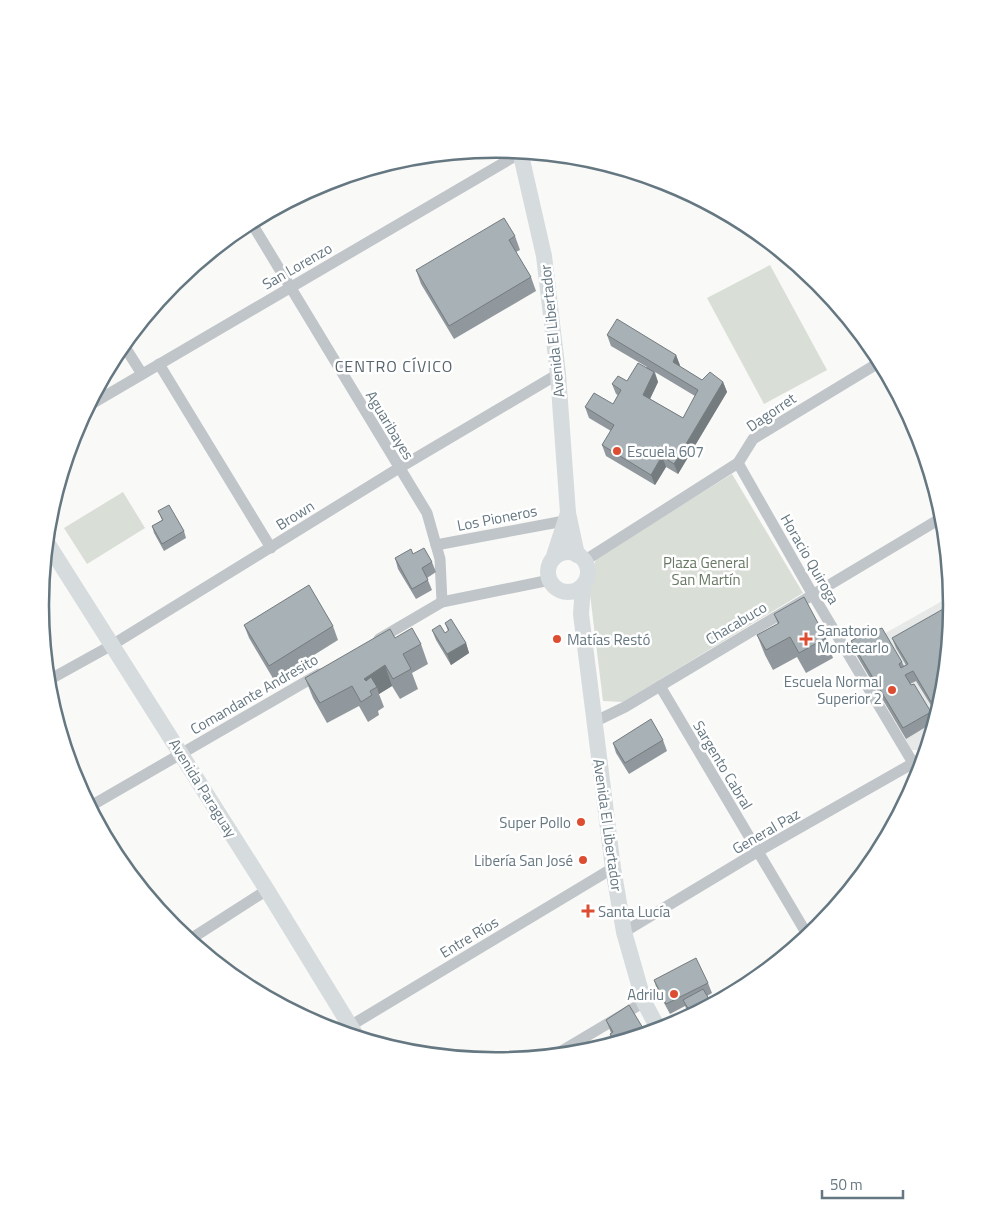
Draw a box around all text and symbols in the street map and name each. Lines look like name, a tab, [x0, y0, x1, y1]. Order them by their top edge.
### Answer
street label: San Lorenzo	[258, 237, 336, 295]
street label: Avenida El Libertador	[534, 263, 570, 399]
district label: CENTRO CÍVICO	[335, 354, 453, 378]
street label: Aguaribayes	[360, 386, 420, 464]
street label: Dagorret	[741, 386, 801, 437]
place label: Escuela 607	[627, 440, 704, 463]
marker: Escuela 607	[611, 445, 623, 457]
street label: Brown	[271, 494, 319, 536]
street label: Los Pioneros	[455, 499, 539, 537]
street label: Horacio Quiroga	[775, 509, 845, 609]
park label: Plaza General San Martín	[663, 551, 749, 591]
street label: Chacabuco	[701, 596, 771, 650]
place label: Sanatorio Montecarlo	[817, 619, 889, 659]
place label: Matías Restó	[567, 628, 650, 651]
marker: Sanatorio Montecarlo	[799, 632, 813, 646]
marker: Matías Restó	[551, 633, 563, 645]
street label: Comandante Andresito	[186, 648, 322, 740]
place label: Escuela Normal Superior 2	[784, 670, 882, 710]
marker: Escuela Normal Superior 2	[886, 684, 898, 696]
street label: Sargento Cabral	[687, 716, 759, 814]
street label: Avenida Paraguay	[163, 734, 243, 842]
street label: Avenida El Libertador	[587, 757, 629, 893]
street label: General Paz	[728, 802, 804, 860]
place label: Super Pollo	[499, 811, 571, 834]
marker: Super Pollo	[575, 816, 587, 828]
place label: Libería San José	[474, 849, 573, 872]
marker: Libería San José	[577, 854, 589, 866]
place label: Santa Lucía	[598, 900, 671, 923]
marker: Santa Lucía	[582, 905, 594, 917]
street label: Entre Ríos	[435, 910, 503, 964]
place label: Adrilu	[627, 983, 664, 1006]
marker: Adrilu	[668, 988, 680, 1000]
scale bar	[822, 1168, 903, 1200]
text: 50 m	[830, 1173, 863, 1196]

